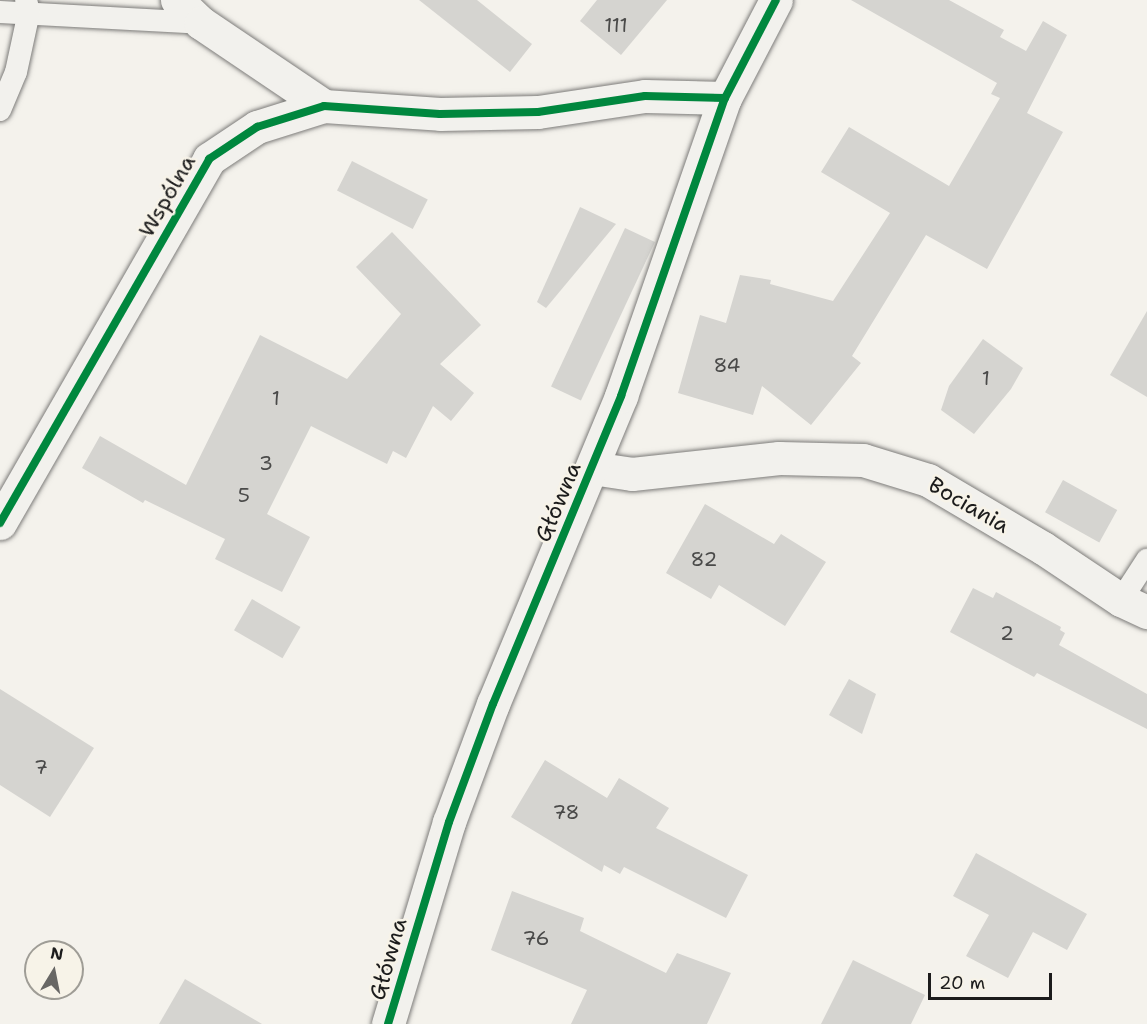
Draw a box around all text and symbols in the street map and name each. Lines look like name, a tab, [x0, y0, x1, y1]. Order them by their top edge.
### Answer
house number: 111	[604, 13, 628, 37]
street label: Wspólna	[133, 150, 201, 242]
house number: 84	[713, 353, 741, 377]
house number: 1	[982, 366, 990, 390]
house number: 1	[272, 386, 280, 410]
house number: 3	[259, 451, 273, 475]
street label: Główna	[529, 458, 587, 546]
street label: Bociania	[924, 471, 1014, 539]
house number: 5	[238, 483, 250, 507]
house number: 82	[691, 547, 717, 571]
house number: 2	[1000, 621, 1014, 645]
house number: 7	[34, 755, 48, 779]
house number: 78	[552, 800, 580, 824]
street label: Główna	[364, 915, 412, 1003]
house number: 76	[522, 926, 550, 950]
north arrow	[24, 940, 84, 1000]
text: N	[49, 942, 65, 965]
scale bar	[931, 961, 1056, 999]
text: 20 m	[939, 971, 985, 995]

